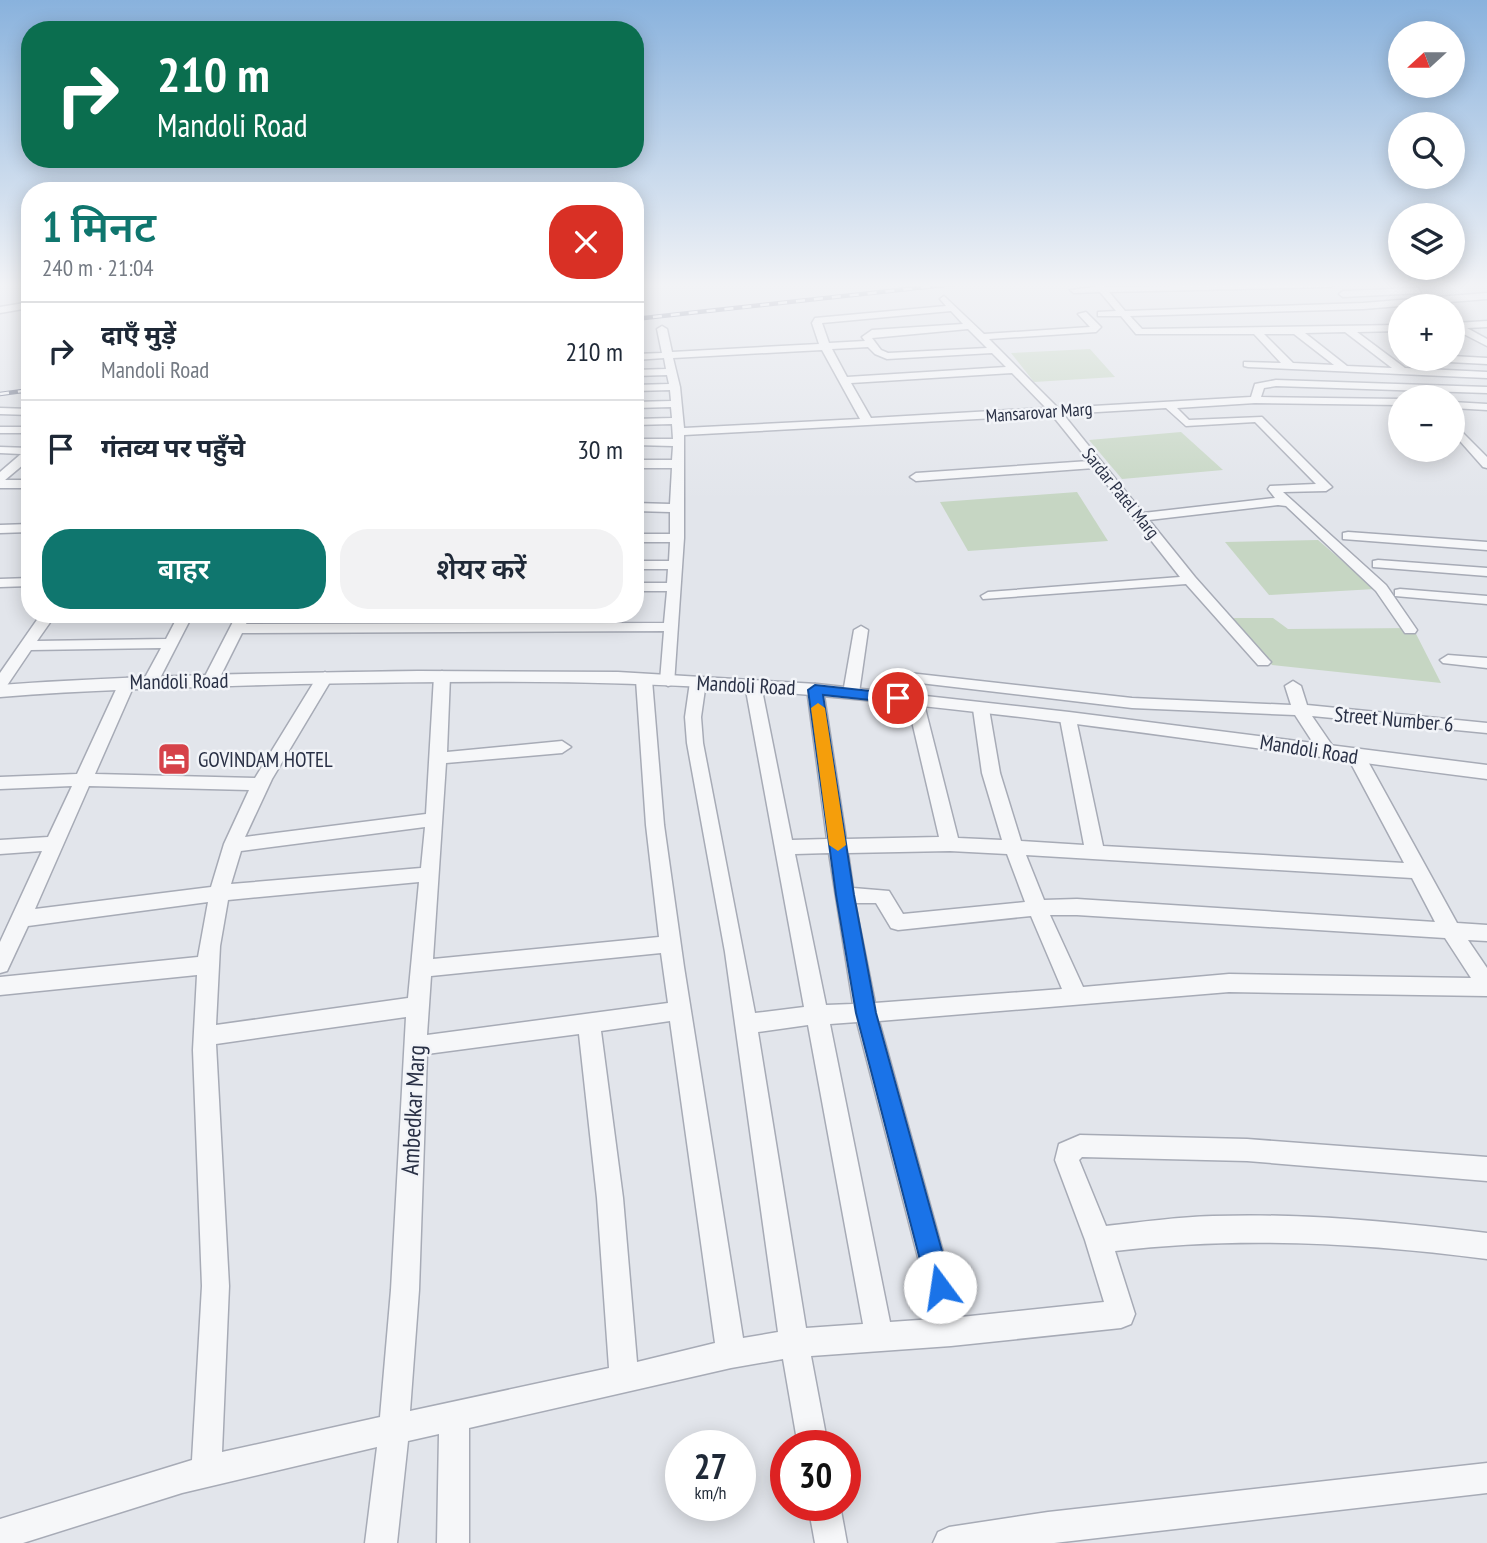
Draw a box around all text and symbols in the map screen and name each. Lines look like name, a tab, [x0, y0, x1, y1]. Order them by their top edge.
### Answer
north arrow	[1388, 21, 1465, 98]
map controls	[1388, 21, 1465, 462]
text: 210 m	[157, 42, 270, 106]
icon: right	[42, 49, 133, 140]
text: Mandoli Road	[157, 104, 308, 146]
button: search	[1388, 112, 1465, 189]
text: 1 मिनट	[42, 199, 156, 254]
button: layers	[1388, 203, 1465, 280]
button: close	[549, 205, 623, 279]
text: 240 m · 21:04	[42, 253, 154, 282]
button: +	[1388, 294, 1465, 371]
text: दाएँ मुड़ें	[101, 318, 176, 351]
icon: right	[42, 332, 80, 370]
text: 210 m	[565, 335, 623, 368]
text: Mandoli Road	[101, 355, 209, 384]
button: −	[1388, 385, 1465, 462]
street label: Mansarovar Marg	[985, 397, 1093, 427]
icon: arrive	[42, 430, 80, 468]
text: गंतव्य पर पहुँचे	[101, 431, 245, 464]
text: 30 m	[577, 433, 623, 466]
street label: Sardar Patel Marg	[1077, 443, 1165, 543]
button: बाहर	[42, 529, 326, 609]
button: शेयर करें	[340, 529, 623, 609]
street label: Mandoli Road	[129, 667, 229, 695]
pin	[868, 668, 928, 728]
street label: Mandoli Road	[696, 669, 796, 701]
icon: arrive	[879, 679, 917, 717]
street label: Street Number 6	[1333, 700, 1455, 738]
street label: Mandoli Road	[1258, 728, 1360, 770]
hotel icon: GOVINDAM HOTEL	[155, 740, 193, 778]
place label: GOVINDAM HOTEL	[198, 746, 333, 773]
street label: Ambedkar Marg	[394, 1044, 432, 1176]
position arrow	[903, 1250, 977, 1324]
speed limit sign: 30	[770, 1430, 861, 1521]
text: 27	[694, 1443, 727, 1489]
text: km/h	[695, 1481, 726, 1504]

